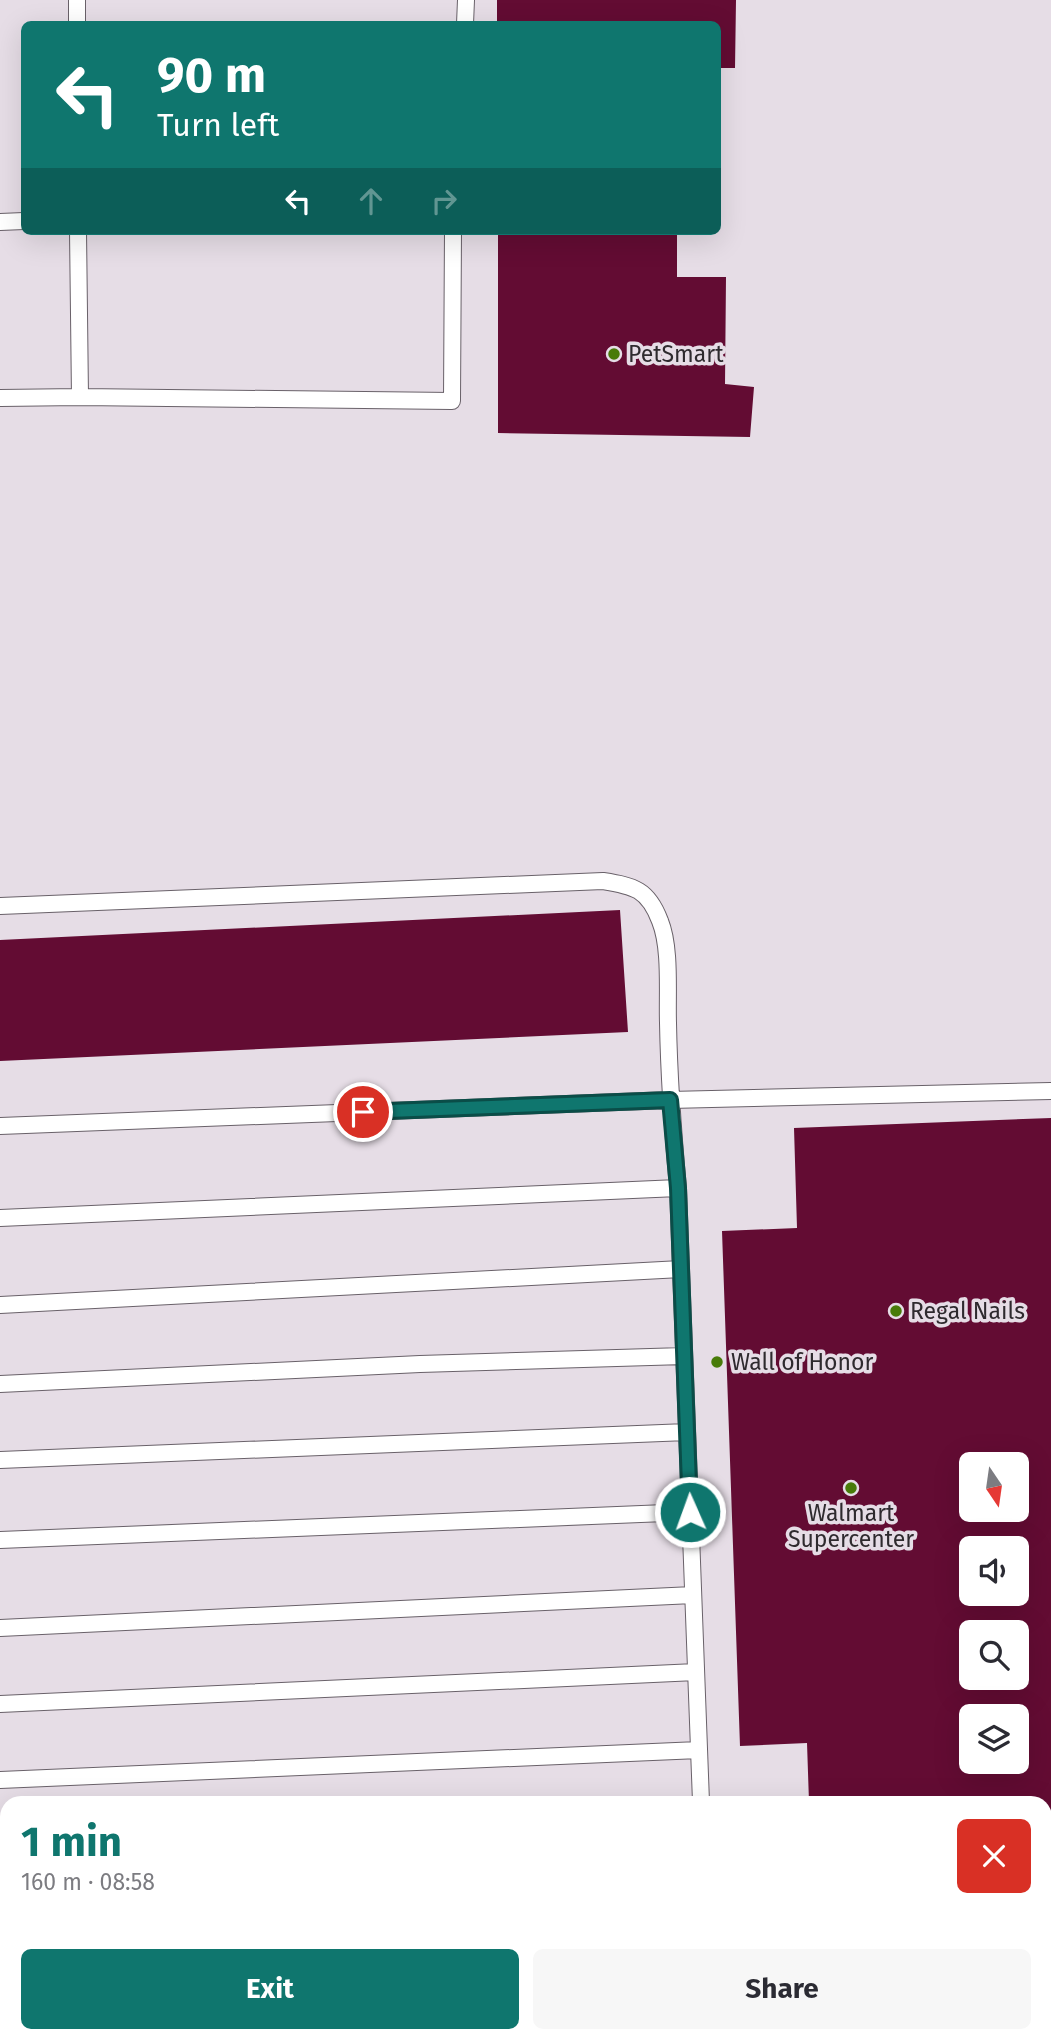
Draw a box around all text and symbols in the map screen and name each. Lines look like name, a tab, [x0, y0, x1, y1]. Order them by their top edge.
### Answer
text: 90 m	[157, 46, 266, 105]
icon: left	[42, 49, 133, 140]
text: Turn left	[157, 106, 279, 144]
icon: left	[279, 182, 317, 220]
icon: ahead	[352, 182, 390, 220]
icon: right	[425, 182, 463, 220]
place label: PetSmart	[628, 340, 724, 368]
marker: PetSmart	[606, 346, 622, 362]
pin	[333, 1082, 393, 1142]
icon: arrive	[344, 1093, 382, 1131]
place label: Regal Nails	[910, 1297, 1025, 1325]
marker: Regal Nails	[888, 1303, 904, 1319]
place label: Wall of Honor	[731, 1348, 873, 1376]
marker: Wall of Honor	[709, 1354, 725, 1370]
north arrow	[959, 1452, 1029, 1522]
map controls	[959, 1452, 1029, 1774]
position arrow	[653, 1475, 727, 1549]
marker: Walmart Supercenter	[843, 1480, 859, 1496]
place label: Walmart Supercenter	[788, 1499, 914, 1553]
button: sound	[959, 1536, 1029, 1606]
button: search	[959, 1620, 1029, 1690]
button: layers	[959, 1704, 1029, 1774]
text: 1 min	[21, 1817, 122, 1867]
button: close	[957, 1819, 1031, 1893]
text: 160 m · 08:58	[21, 1868, 155, 1896]
button: Exit	[21, 1949, 519, 2029]
button: Share	[533, 1949, 1031, 2029]

